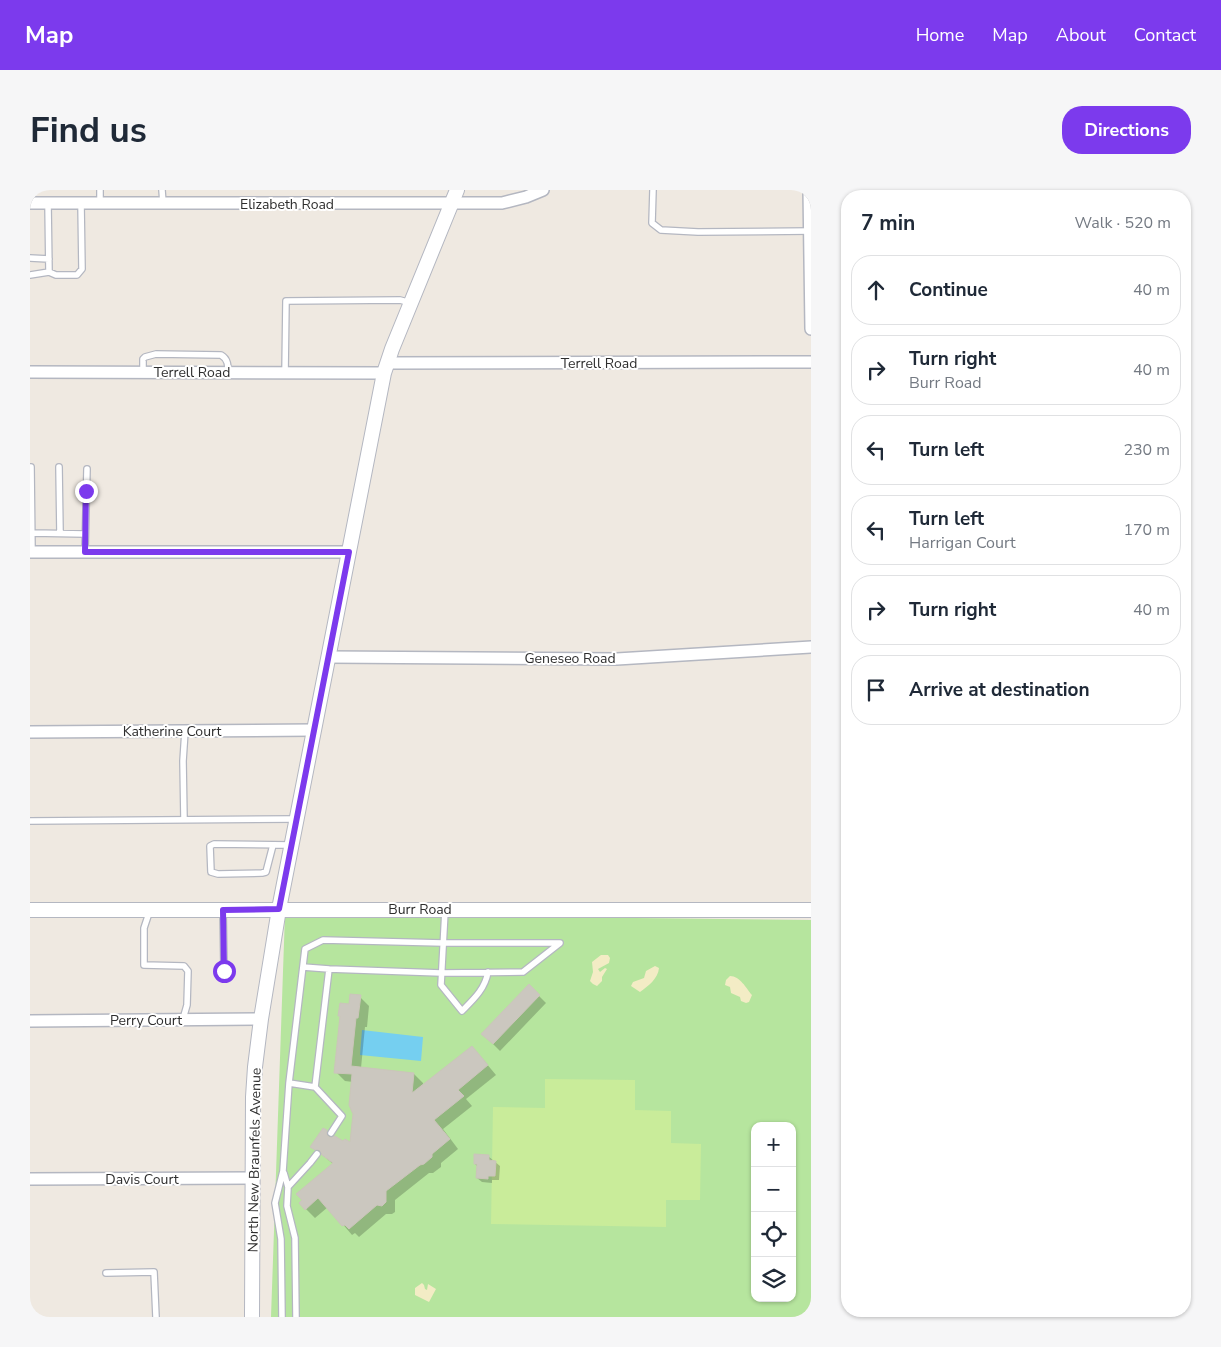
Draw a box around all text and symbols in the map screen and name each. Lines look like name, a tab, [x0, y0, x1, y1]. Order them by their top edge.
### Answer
text: Map	[25, 19, 73, 51]
text: Home	[916, 23, 964, 47]
text: Map	[992, 23, 1028, 47]
text: About	[1056, 23, 1106, 47]
text: Contact	[1134, 23, 1196, 47]
button: Directions	[1062, 106, 1191, 154]
text: Find us	[30, 107, 147, 154]
street label: Elizabeth Road	[240, 195, 334, 214]
text: 7 min	[861, 209, 915, 237]
text: Walk · 520 m	[1075, 212, 1171, 234]
icon: ahead	[862, 276, 890, 304]
text: Continue	[909, 277, 988, 303]
text: 40 m	[1133, 279, 1170, 301]
text: Turn right	[909, 346, 996, 372]
street label: Terrell Road	[561, 354, 637, 373]
icon: right	[862, 356, 890, 384]
text: 40 m	[1133, 359, 1170, 381]
street label: Terrell Road	[154, 363, 230, 382]
text: Burr Road	[909, 372, 982, 394]
icon: left	[862, 436, 890, 464]
text: Turn left	[909, 437, 984, 463]
text: 230 m	[1123, 439, 1170, 461]
route end	[75, 480, 98, 503]
text: Turn left	[909, 506, 984, 532]
icon: left	[862, 516, 890, 544]
text: 170 m	[1123, 519, 1170, 541]
text: Harrigan Court	[909, 532, 1016, 554]
icon: right	[862, 596, 890, 624]
text: Turn right	[909, 597, 996, 623]
text: 40 m	[1133, 599, 1170, 621]
street label: Geneseo Road	[524, 649, 616, 668]
icon: arrive	[862, 676, 890, 704]
text: Arrive at destination	[909, 677, 1090, 703]
street label: Katherine Court	[123, 722, 221, 741]
street label: Burr Road	[388, 900, 452, 919]
route start	[213, 960, 236, 983]
street label: Perry Court	[110, 1011, 182, 1030]
street label: North New Braunfels Avenue	[243, 1068, 266, 1252]
map controls	[751, 1122, 796, 1302]
button: +	[751, 1122, 796, 1167]
button: −	[751, 1167, 796, 1212]
street label: Davis Court	[105, 1170, 179, 1189]
button: locate	[751, 1212, 796, 1257]
button: layers	[751, 1257, 796, 1302]

